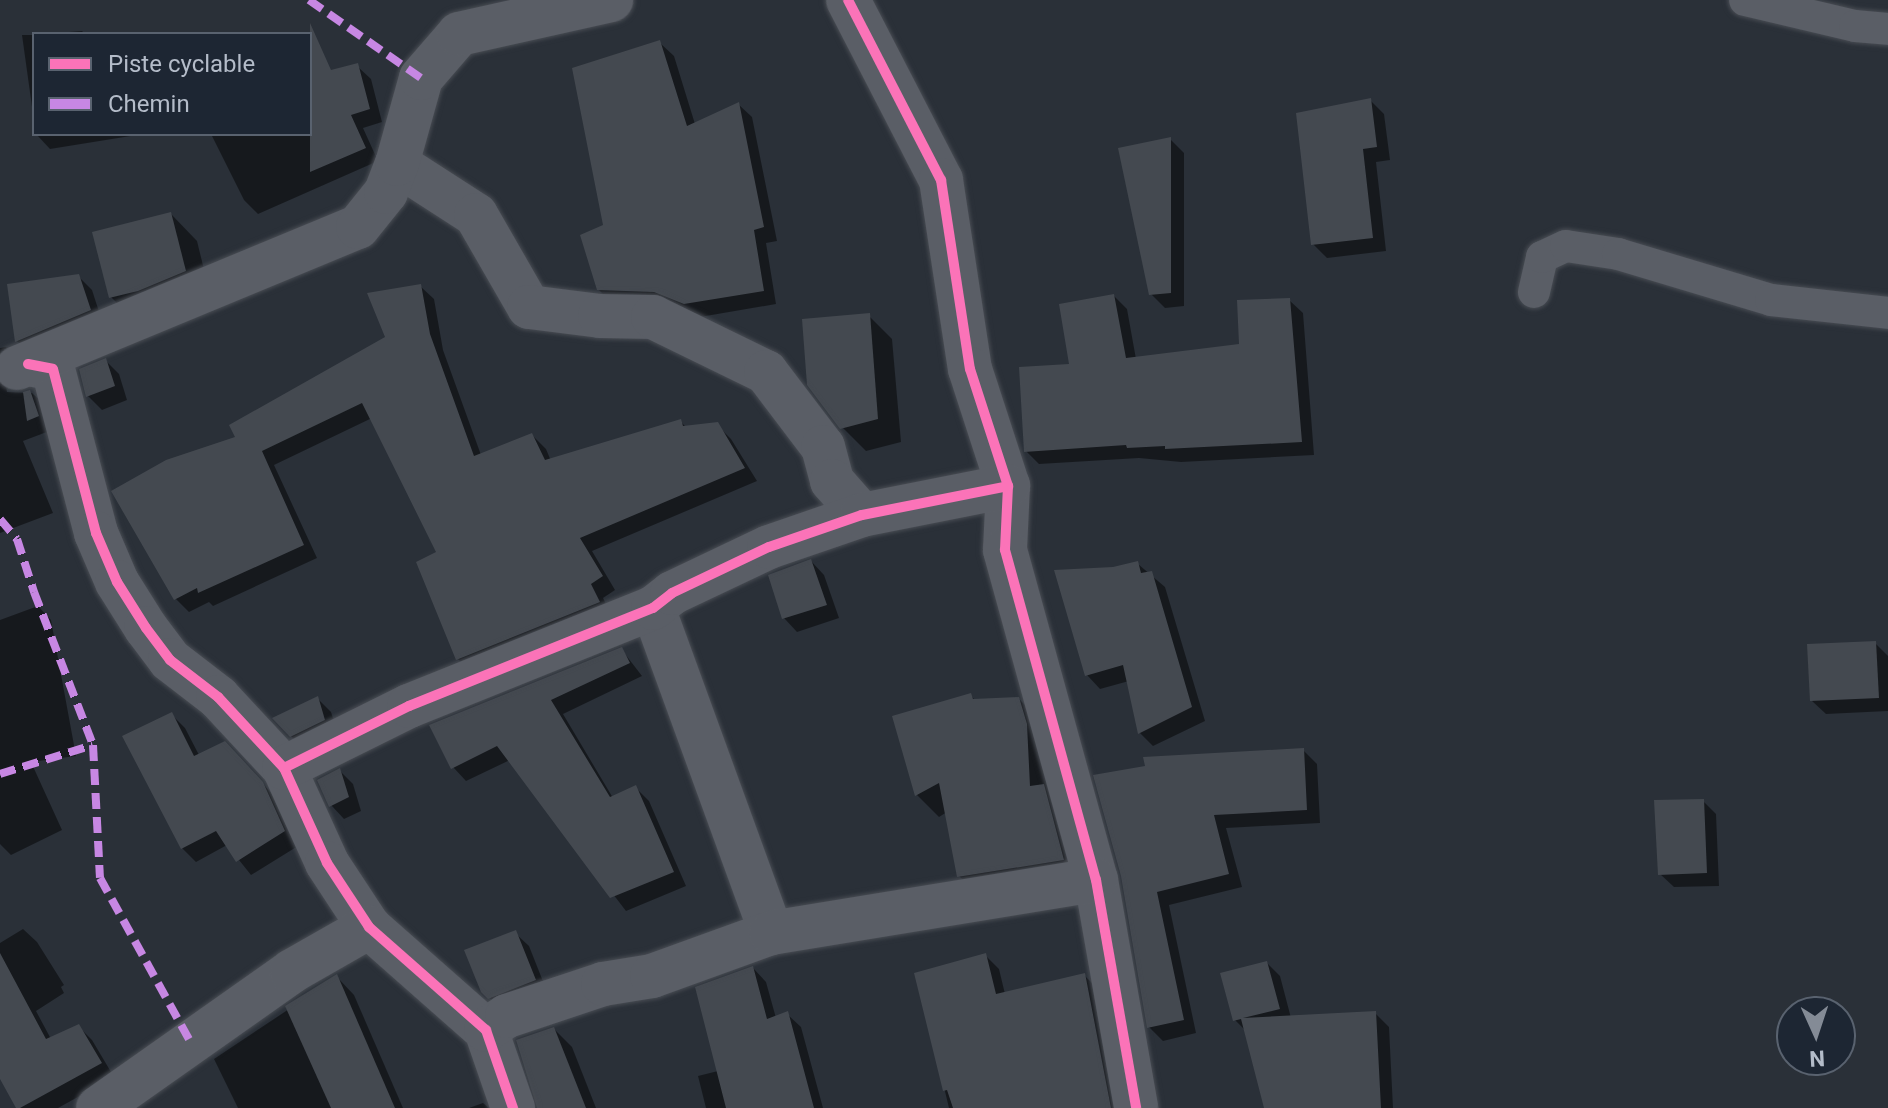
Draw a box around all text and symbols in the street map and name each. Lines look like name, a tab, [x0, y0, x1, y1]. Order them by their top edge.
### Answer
legend	[32, 32, 312, 136]
text: Piste cyclable	[108, 50, 255, 78]
text: Chemin	[108, 90, 190, 118]
north arrow	[1776, 996, 1856, 1076]
text: N	[1809, 1046, 1826, 1071]

